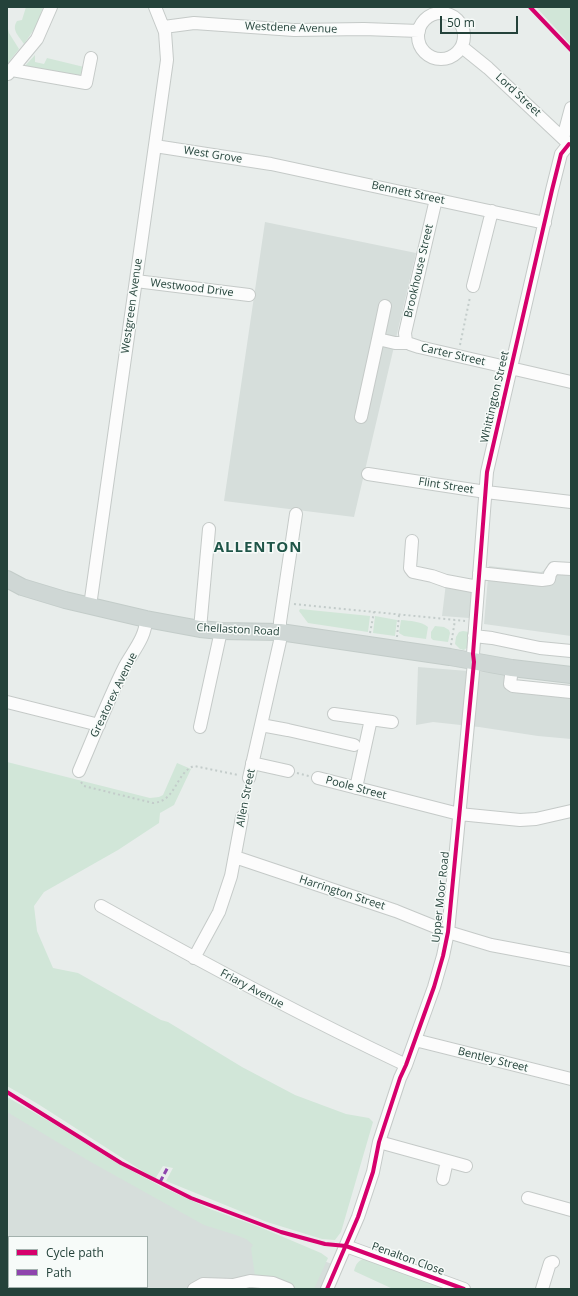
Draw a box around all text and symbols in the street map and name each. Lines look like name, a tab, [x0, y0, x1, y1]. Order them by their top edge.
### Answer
scale bar	[442, 8, 520, 34]
text: 50 m	[447, 14, 475, 31]
street label: Westdene Avenue	[245, 20, 337, 36]
street label: Lord Street	[493, 71, 543, 119]
street label: West Grove	[183, 144, 243, 166]
street label: Bennett Street	[370, 179, 446, 207]
street label: Brookhouse Street	[402, 223, 436, 319]
street label: Westgreen Avenue	[119, 257, 145, 355]
street label: Westwood Drive	[150, 276, 234, 300]
street label: Carter Street	[420, 341, 486, 369]
street label: Whittington Street	[478, 350, 512, 444]
street label: Flint Street	[418, 475, 474, 497]
district label: ALLENTON	[214, 539, 302, 557]
street label: Chellaston Road	[196, 621, 280, 639]
street label: Greatorex Avenue	[88, 650, 140, 740]
street label: Allen Street	[234, 768, 258, 828]
street label: Poole Street	[324, 774, 388, 802]
street label: Upper Moor Road	[430, 851, 452, 943]
street label: Harrington Street	[297, 873, 387, 913]
street label: Friary Avenue	[218, 967, 286, 1011]
street label: Bentley Street	[456, 1045, 530, 1075]
legend	[8, 1236, 148, 1288]
street label: Penalton Close	[370, 1240, 446, 1278]
text: Cycle path	[46, 1244, 104, 1261]
text: Path	[46, 1264, 72, 1281]

